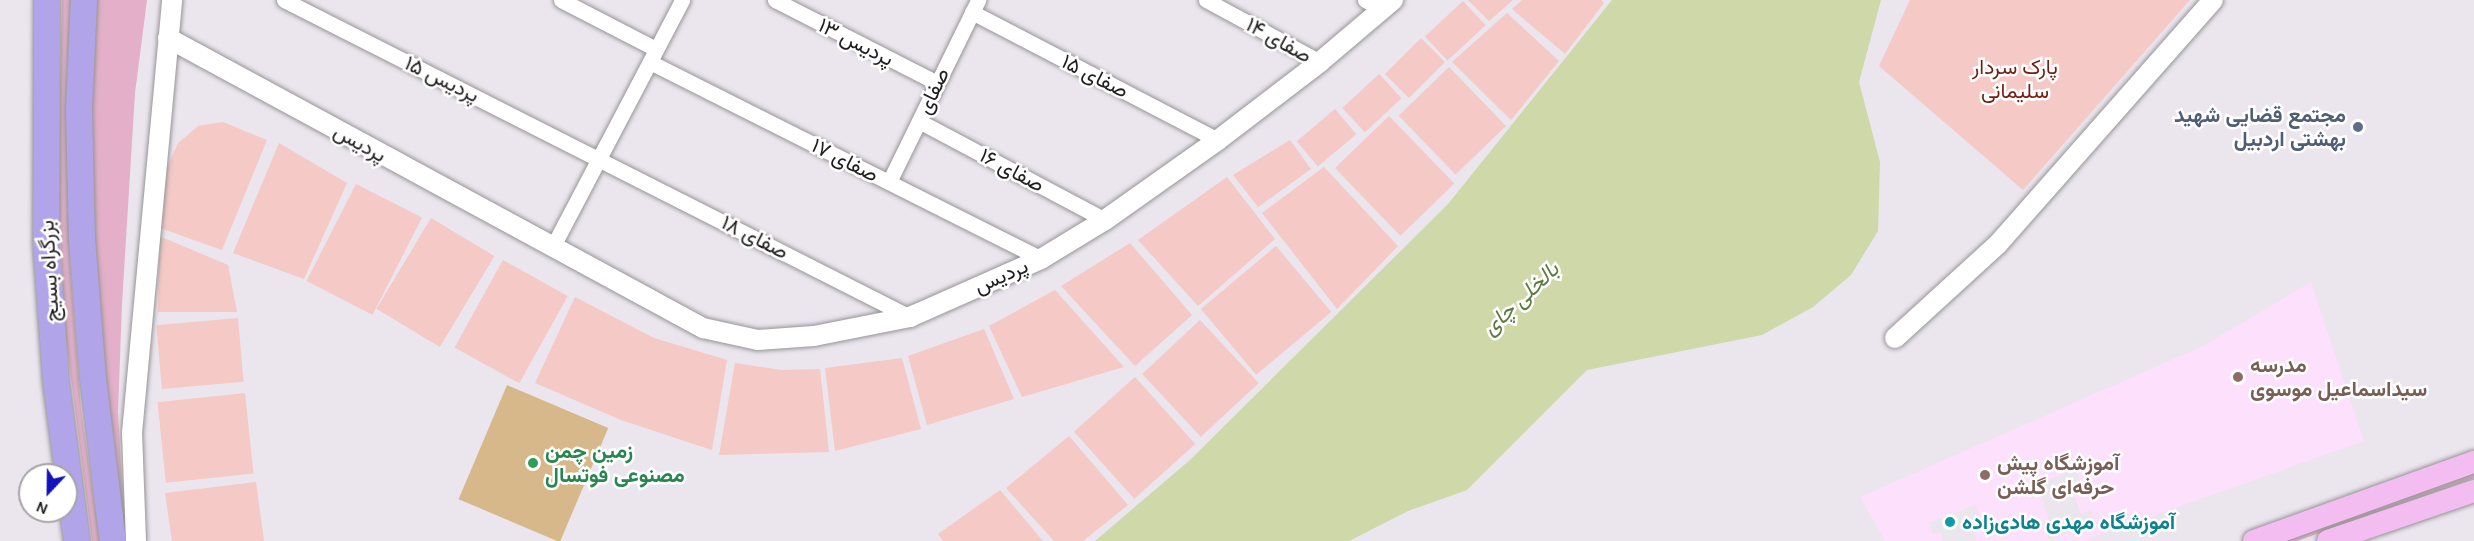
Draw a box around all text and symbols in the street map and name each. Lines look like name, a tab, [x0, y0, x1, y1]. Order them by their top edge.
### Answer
street label: پردیس ۱۳	[814, 12, 898, 72]
street label: صفای ۱۴	[1242, 12, 1316, 68]
street label: صفای ۱۵	[1057, 48, 1133, 104]
street label: پردیس ۱۵	[401, 50, 483, 108]
park label: پارک سردار سلیمانی	[1972, 54, 2058, 104]
street label: صفای	[911, 64, 955, 118]
place label: مجتمع قضایی شهید بهشتی اردبیل	[2174, 102, 2346, 152]
street label: پردیس	[329, 118, 391, 168]
marker: مجتمع قضایی شهید بهشتی اردبیل	[2351, 120, 2365, 134]
street label: صفای ۱۷	[807, 132, 883, 188]
street label: صفای ۱۶	[975, 143, 1049, 197]
street label: صفای ۱۸	[717, 209, 793, 265]
street label: بزرگراه بسیج	[34, 219, 64, 323]
street label: پردیس	[970, 253, 1032, 299]
water label: بالخلی چای	[1477, 257, 1565, 341]
place label: مدرسه سیداسماعیل موسوی	[2250, 352, 2427, 402]
marker: مدرسه سیداسماعیل موسوی	[2231, 370, 2245, 384]
place label: زمین چمن مصنوعی فوتسال	[545, 438, 685, 488]
place label: آموزشگاه پیش حرفه‌ای گلشن	[1997, 450, 2119, 500]
marker: زمین چمن مصنوعی فوتسال	[526, 456, 540, 470]
north arrow	[18, 463, 78, 523]
marker: آموزشگاه پیش حرفه‌ای گلشن	[1978, 468, 1992, 482]
text: N	[33, 497, 51, 519]
place label: آموزشگاه مهدی هادی‌زاده	[1962, 509, 2175, 535]
marker: آموزشگاه مهدی هادی‌زاده	[1943, 515, 1957, 529]

